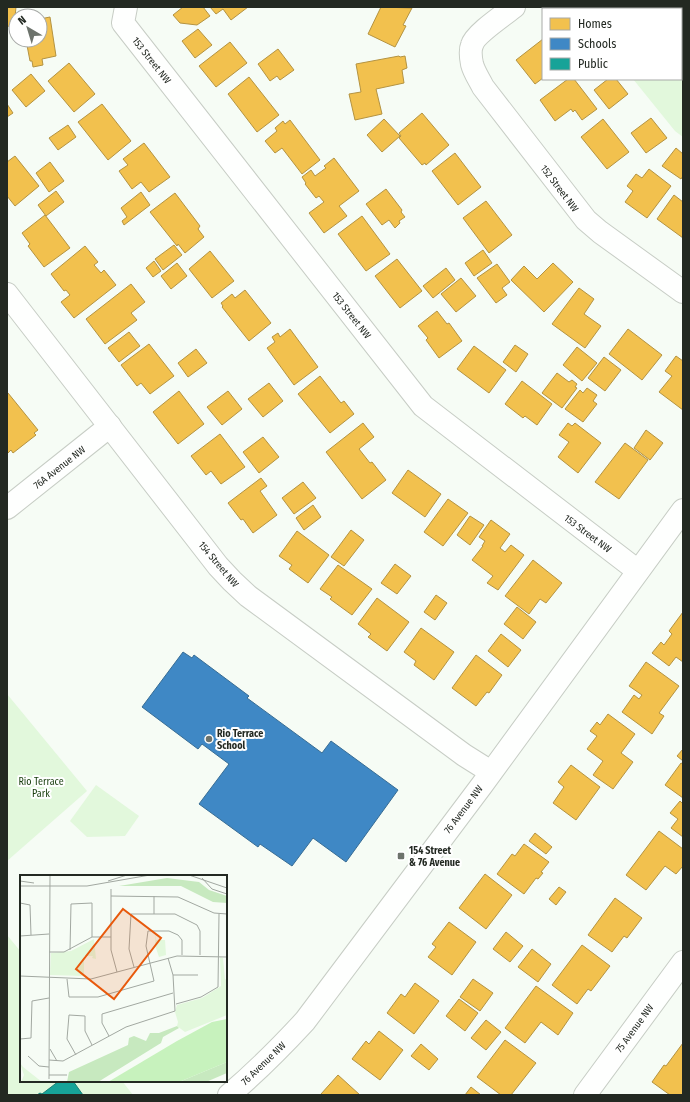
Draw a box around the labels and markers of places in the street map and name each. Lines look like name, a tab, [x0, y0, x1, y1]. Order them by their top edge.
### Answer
place label: Rio Terrace School	[217, 728, 263, 752]
marker: Rio Terrace School	[204, 734, 214, 744]
place label: 154 Street & 76 Avenue	[409, 845, 460, 869]
marker: 154 Street & 76 Avenue	[396, 851, 406, 861]

